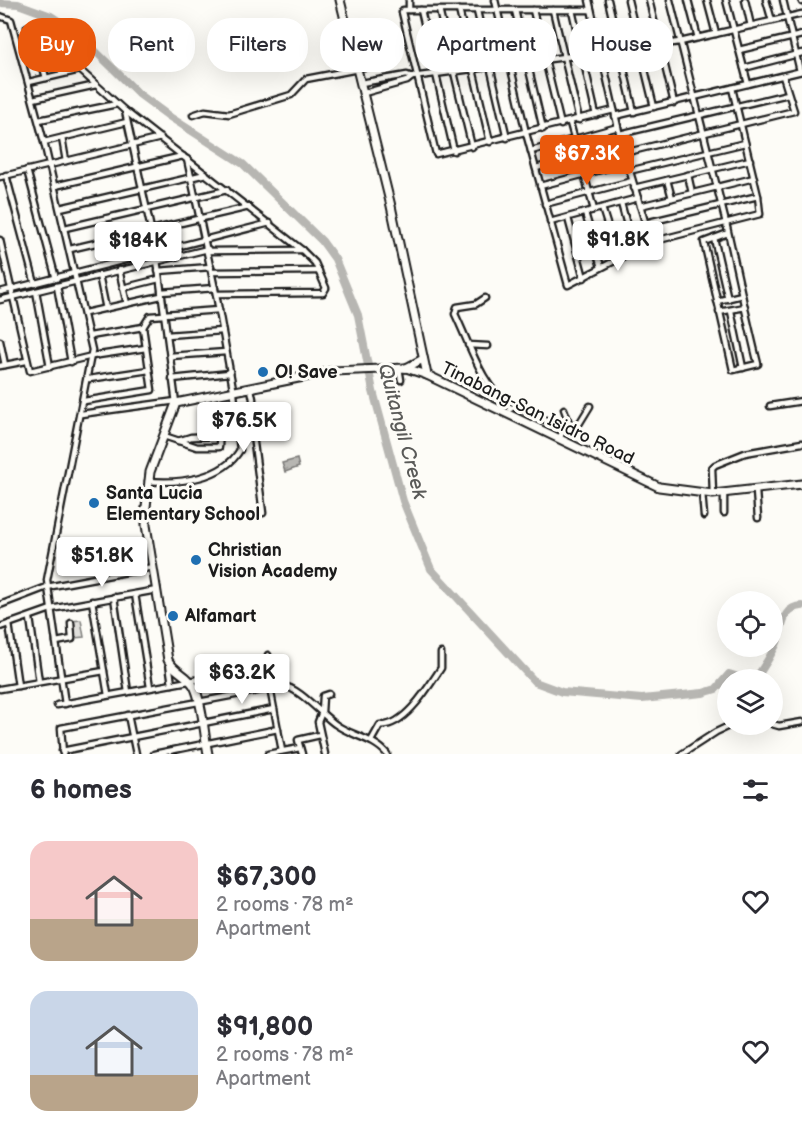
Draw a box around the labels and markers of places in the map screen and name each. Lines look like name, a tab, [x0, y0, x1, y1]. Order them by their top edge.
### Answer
pin: $67.3K	[538, 135, 636, 186]
pin: $91.8K	[569, 221, 667, 272]
pin: $184K	[96, 222, 180, 273]
place label: O! Save	[275, 362, 338, 383]
marker: O! Save	[256, 365, 270, 379]
pin: $76.5K	[195, 402, 293, 453]
place label: Santa Lucia Elementary School	[106, 483, 260, 525]
marker: Santa Lucia Elementary School	[87, 496, 101, 510]
pin: $51.8K	[53, 537, 151, 588]
place label: Christian Vision Academy	[208, 540, 338, 582]
marker: Christian Vision Academy	[189, 553, 203, 567]
place label: Alfamart	[184, 606, 256, 627]
marker: Alfamart	[166, 609, 180, 623]
pin: $63.2K	[193, 654, 291, 705]

